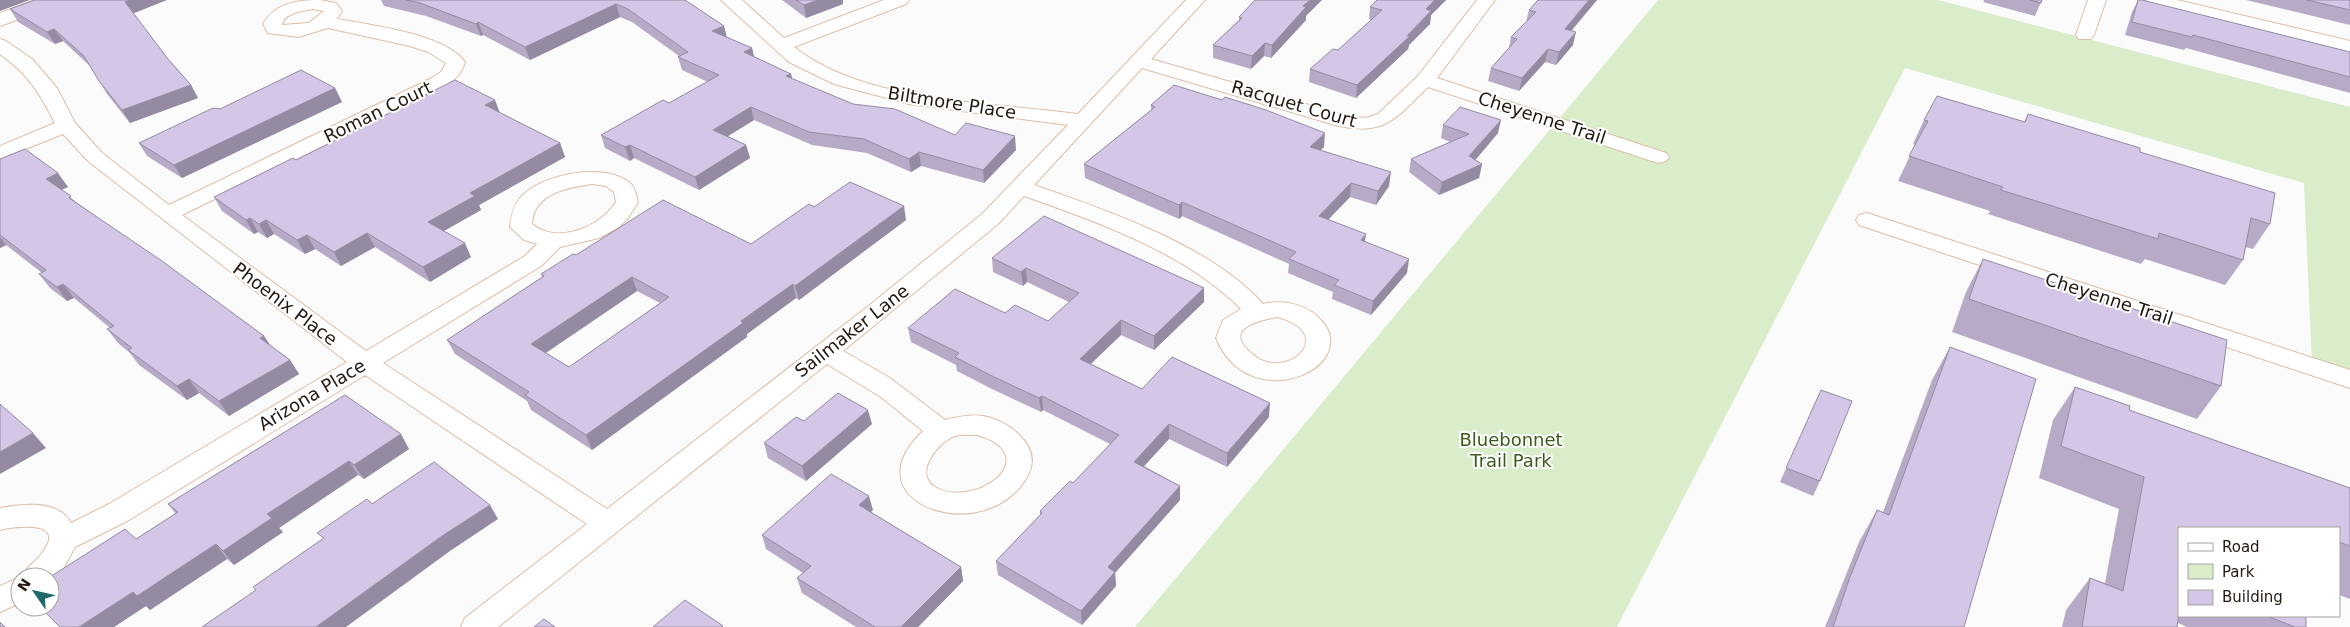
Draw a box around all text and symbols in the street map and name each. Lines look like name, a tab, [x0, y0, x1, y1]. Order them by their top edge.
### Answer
street label: Roman Court	[320, 76, 435, 147]
street label: Racquet Court	[1229, 76, 1359, 131]
street label: Biltmore Place	[886, 82, 1018, 123]
street label: Cheyenne Trail	[1476, 87, 1609, 148]
street label: Phoenix Place	[229, 258, 342, 350]
street label: Cheyenne Trail	[2043, 268, 2176, 329]
street label: Sailmaker Lane	[791, 280, 913, 382]
street label: Arizona Place	[254, 354, 369, 435]
park label: Bluebonnet Trail Park	[1459, 429, 1563, 471]
legend	[2178, 527, 2340, 617]
text: Road	[2222, 538, 2260, 556]
text: Park	[2222, 563, 2255, 581]
north arrow	[10, 567, 60, 617]
text: N	[14, 575, 34, 594]
text: Building	[2222, 588, 2283, 606]

